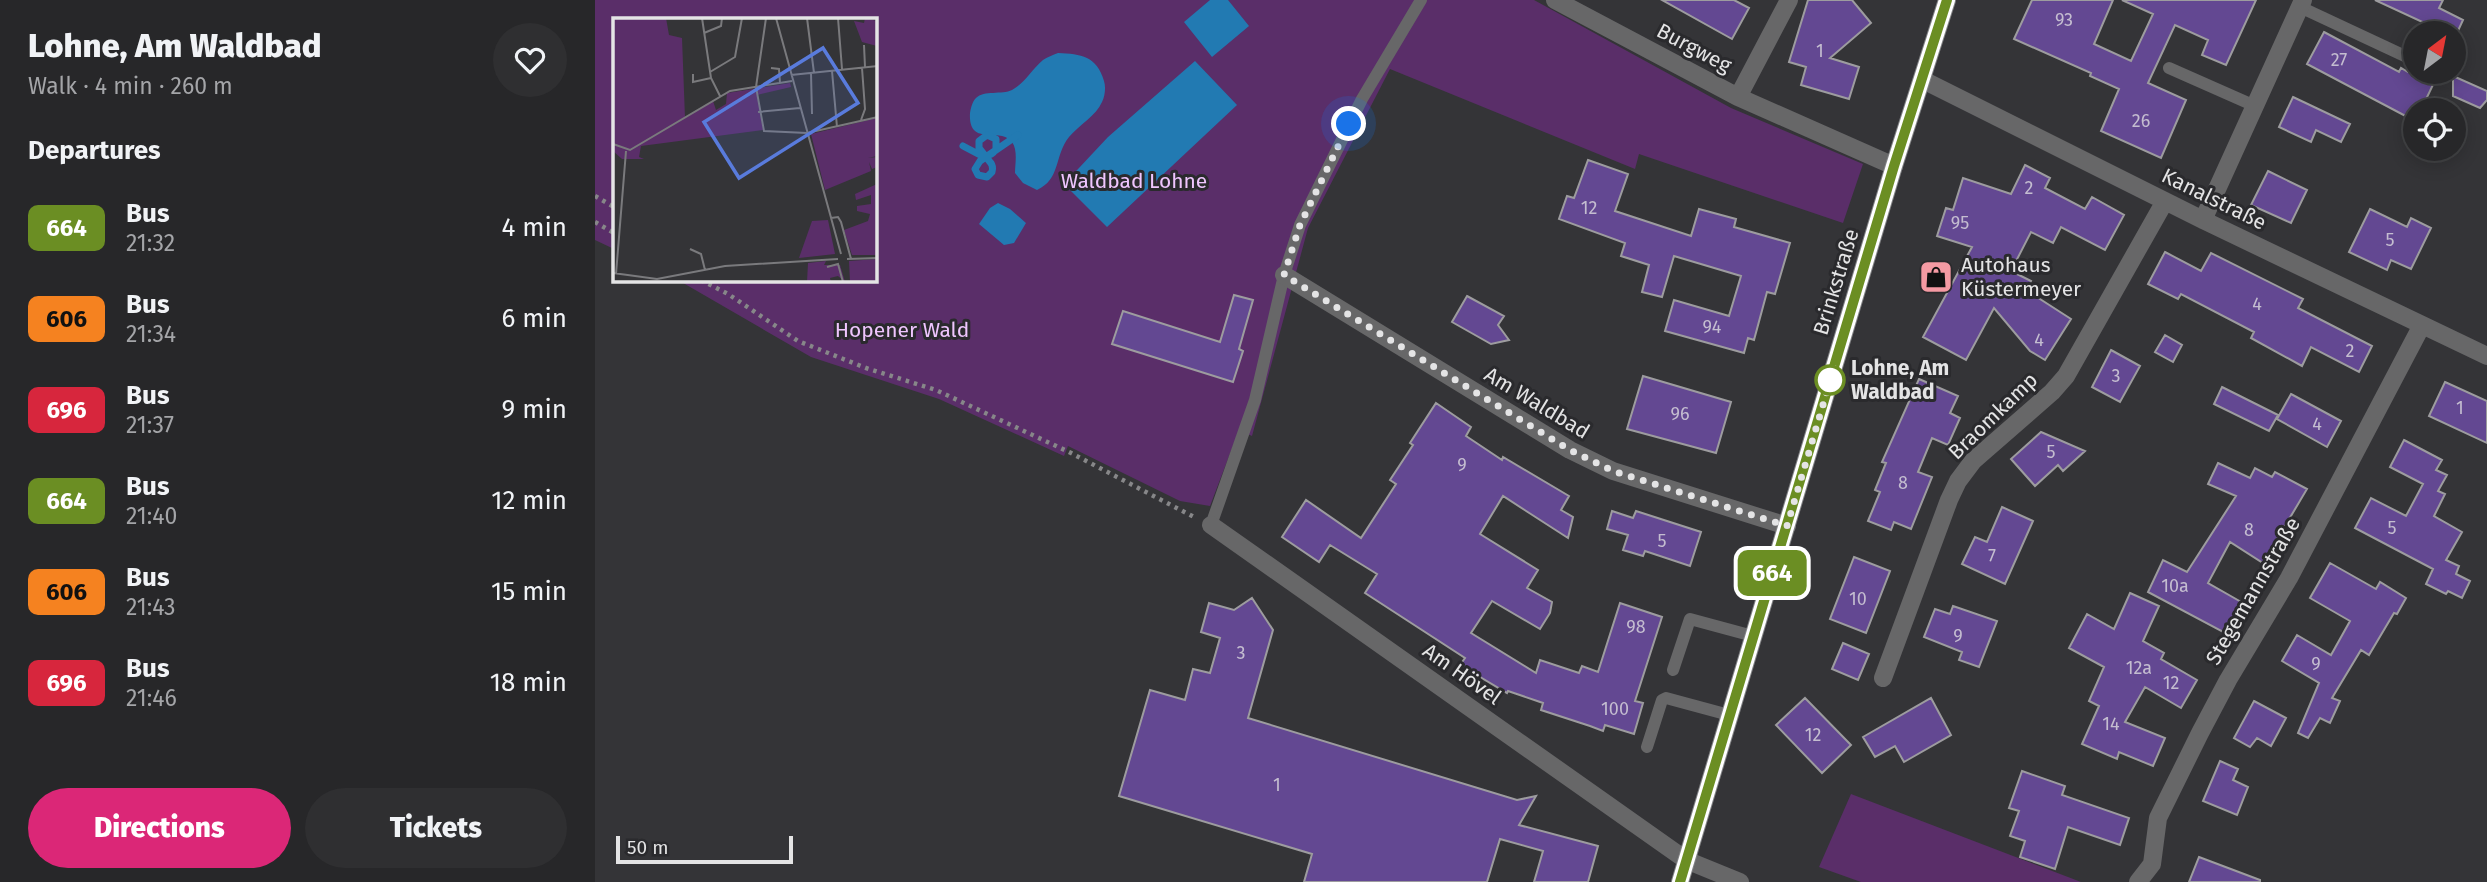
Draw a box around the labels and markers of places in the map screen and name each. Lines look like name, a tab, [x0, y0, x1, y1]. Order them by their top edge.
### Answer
place label: Autohaus Küstermeyer	[1961, 252, 2081, 302]
shop icon: Autohaus Küstermeyer	[1917, 258, 1955, 296]
place label: Lohne, Am Waldbad	[1851, 355, 1949, 405]
marker: Lohne, Am Waldbad	[1815, 365, 1845, 395]

